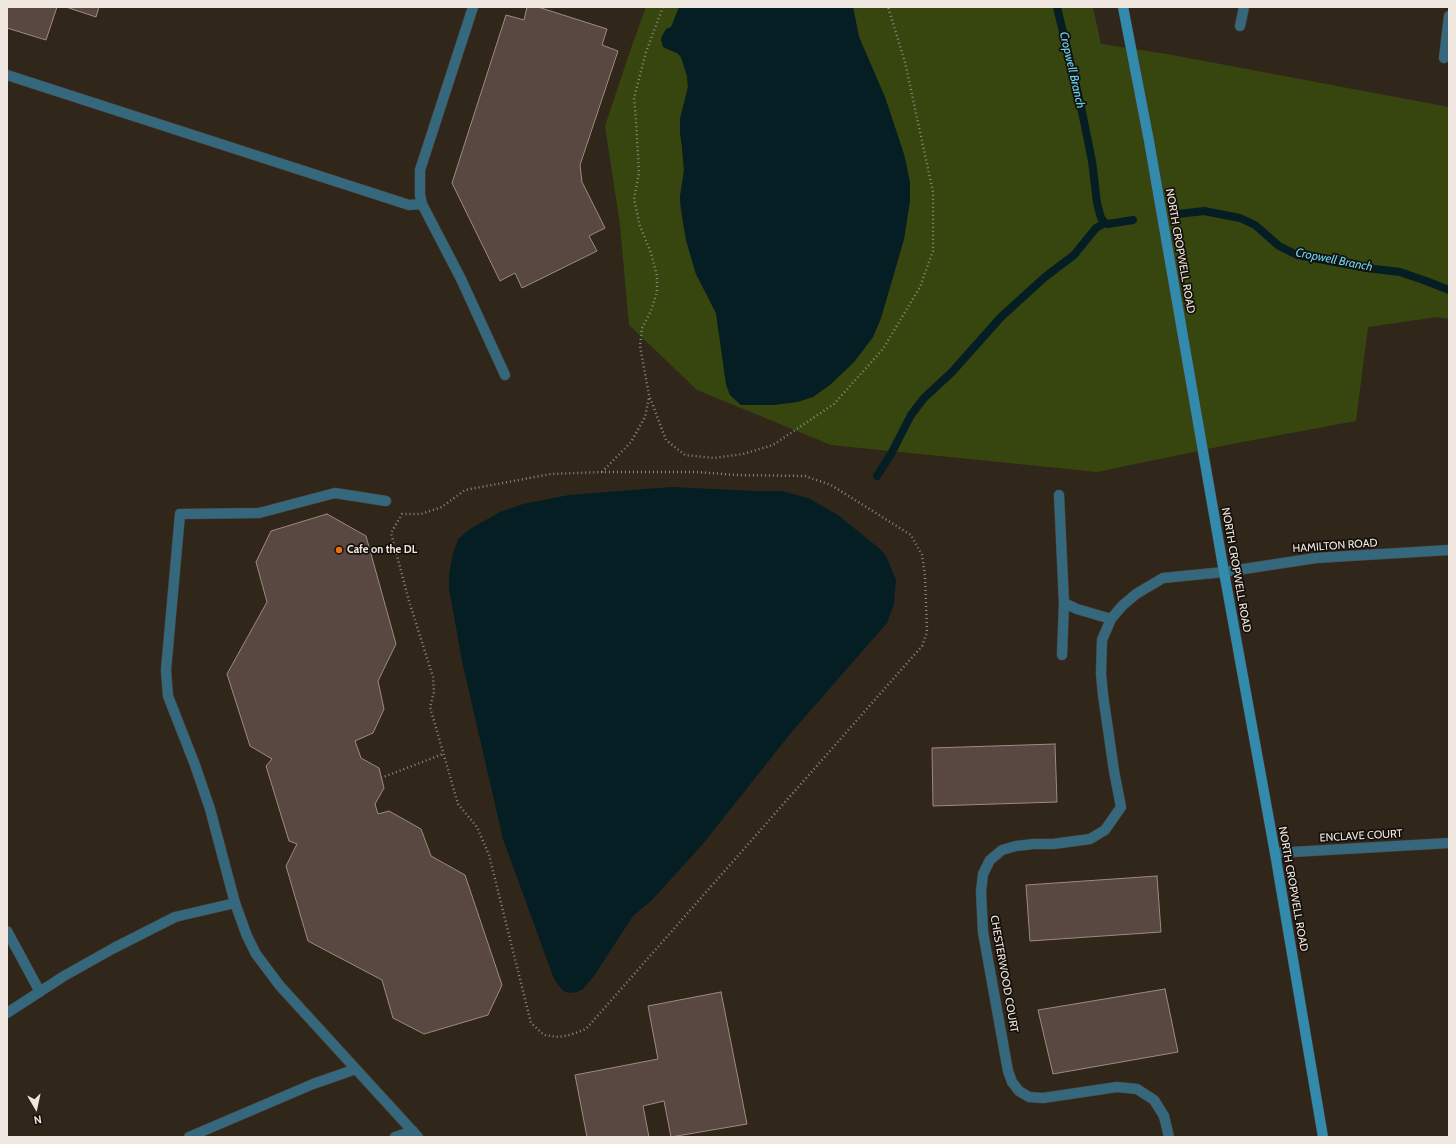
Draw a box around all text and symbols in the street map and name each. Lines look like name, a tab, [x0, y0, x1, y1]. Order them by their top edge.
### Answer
water label: Cropwell Branch	[1056, 30, 1088, 110]
street label: NORTH CROPWELL ROAD	[1162, 187, 1198, 315]
water label: Cropwell Branch	[1294, 245, 1374, 275]
street label: NORTH CROPWELL ROAD	[1218, 506, 1254, 634]
street label: HAMILTON ROAD	[1292, 536, 1378, 556]
place label: Cafe on the DL	[347, 543, 417, 557]
marker: Cafe on the DL	[334, 545, 344, 555]
street label: NORTH CROPWELL ROAD	[1275, 825, 1311, 953]
street label: ENCLAVE COURT	[1319, 827, 1403, 845]
street label: CHESTERWOOD COURT	[987, 914, 1021, 1034]
north arrow	[16, 1088, 56, 1128]
text: N	[33, 1112, 43, 1127]

